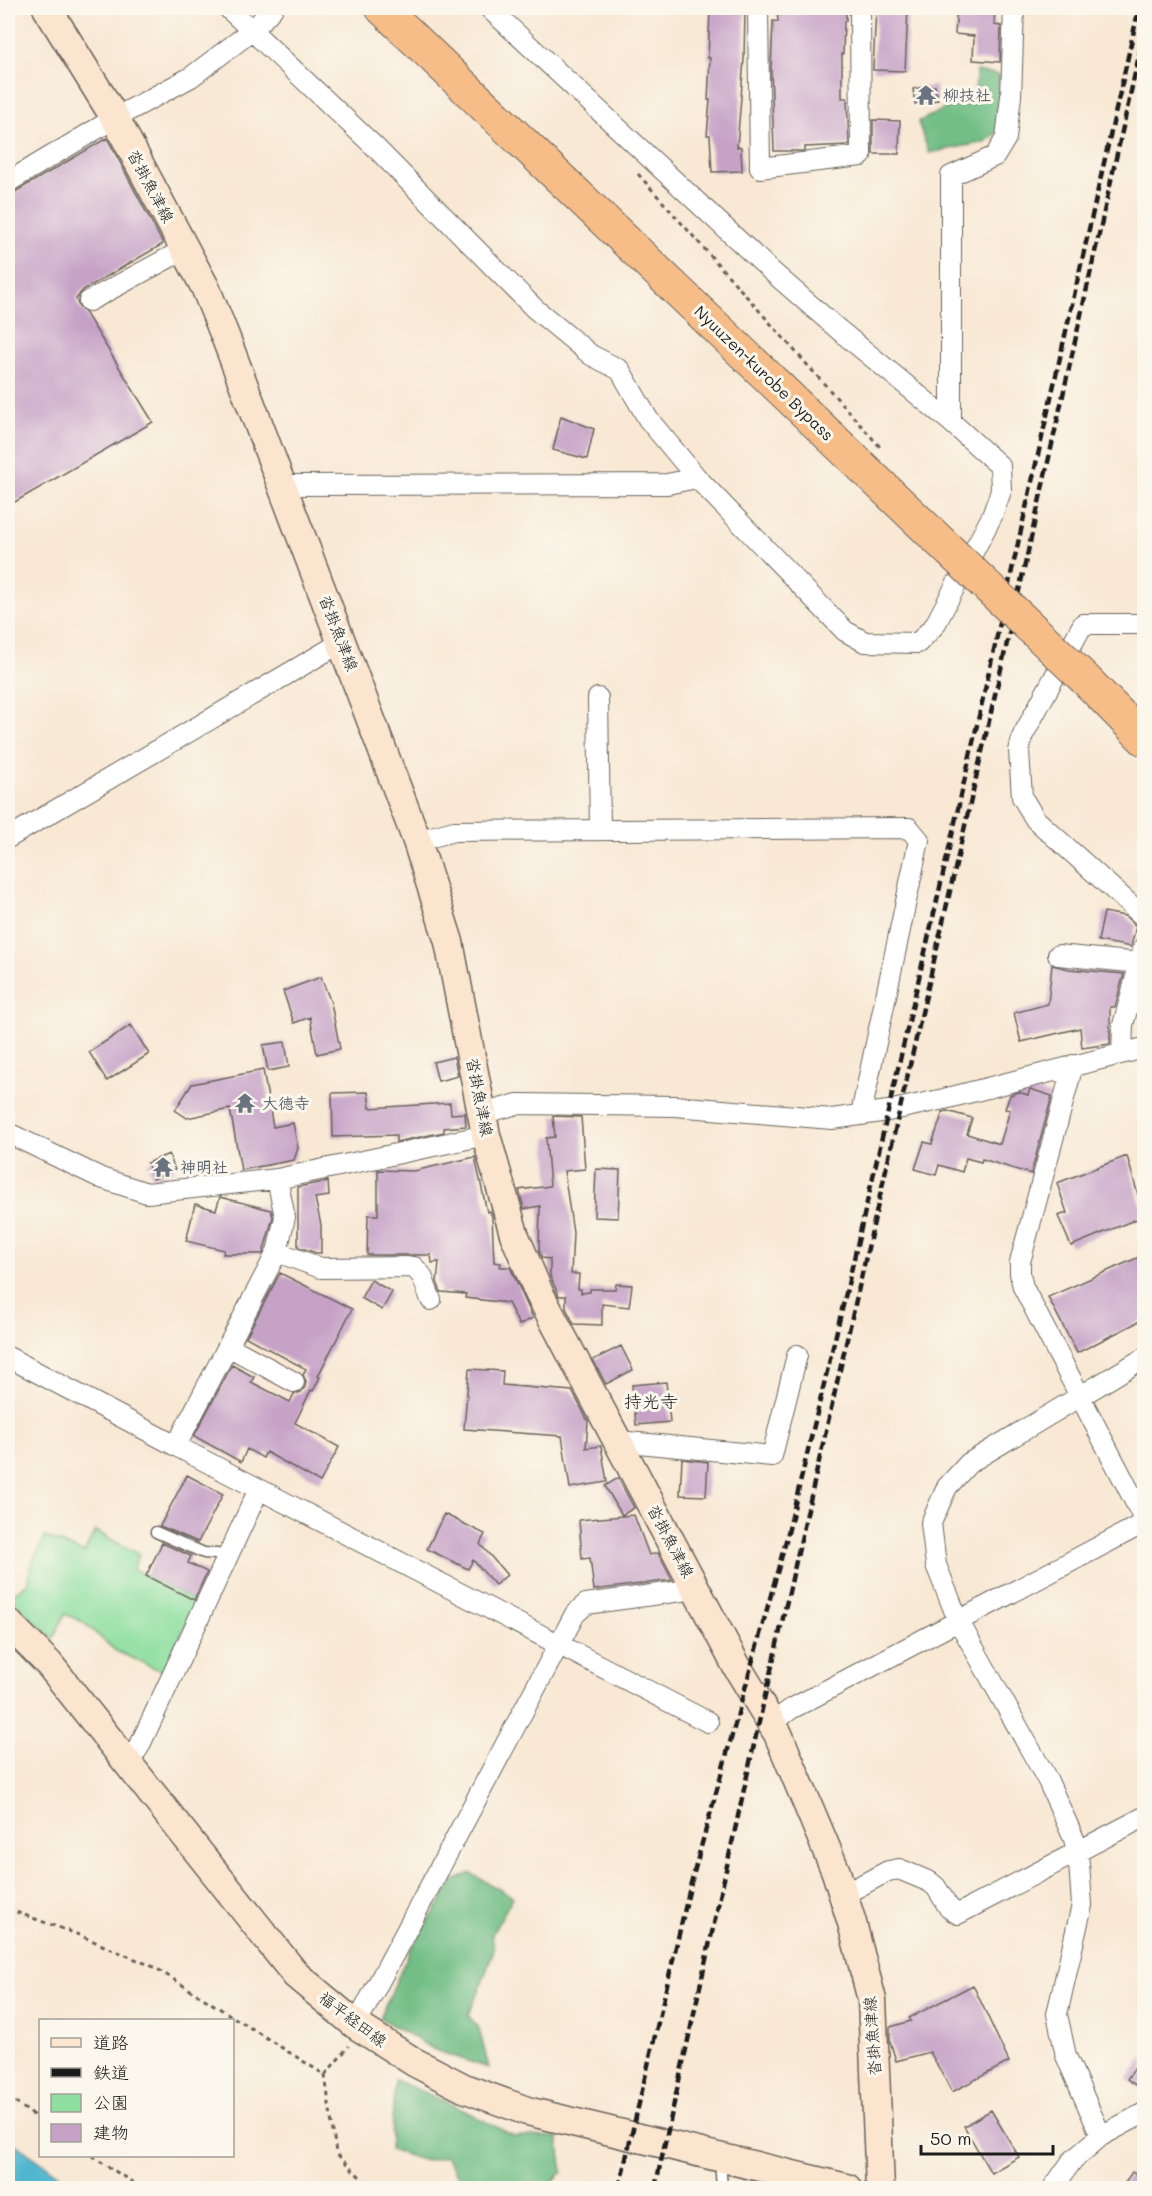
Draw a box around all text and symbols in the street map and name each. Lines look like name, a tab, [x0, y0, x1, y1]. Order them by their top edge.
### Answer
temple icon: 柳技社	[914, 83, 938, 107]
place label: 柳技社	[943, 84, 991, 105]
street label: 沓掛魚津線	[123, 146, 179, 226]
street label: Nyuuzen-kurobe Bypass	[690, 301, 838, 445]
street label: 沓掛魚津線	[315, 592, 364, 674]
street label: 沓掛魚津線	[463, 1056, 498, 1138]
temple icon: 大徳寺	[233, 1091, 257, 1115]
place label: 大徳寺	[262, 1092, 310, 1113]
temple icon: 神明社	[151, 1155, 175, 1179]
place label: 神明社	[180, 1156, 228, 1177]
district label: 持光寺	[624, 1389, 678, 1413]
street label: 沓掛魚津線	[643, 1501, 699, 1581]
street label: 福平経田線	[315, 1986, 392, 2051]
street label: 沓掛魚津線	[858, 1995, 885, 2077]
legend	[39, 2019, 234, 2157]
text: 道路	[93, 2030, 129, 2054]
text: 鉄道	[93, 2060, 129, 2084]
text: 公園	[93, 2090, 129, 2114]
scale bar	[921, 2118, 1053, 2156]
text: 建物	[93, 2120, 129, 2144]
text: 50 m	[930, 2126, 972, 2150]

